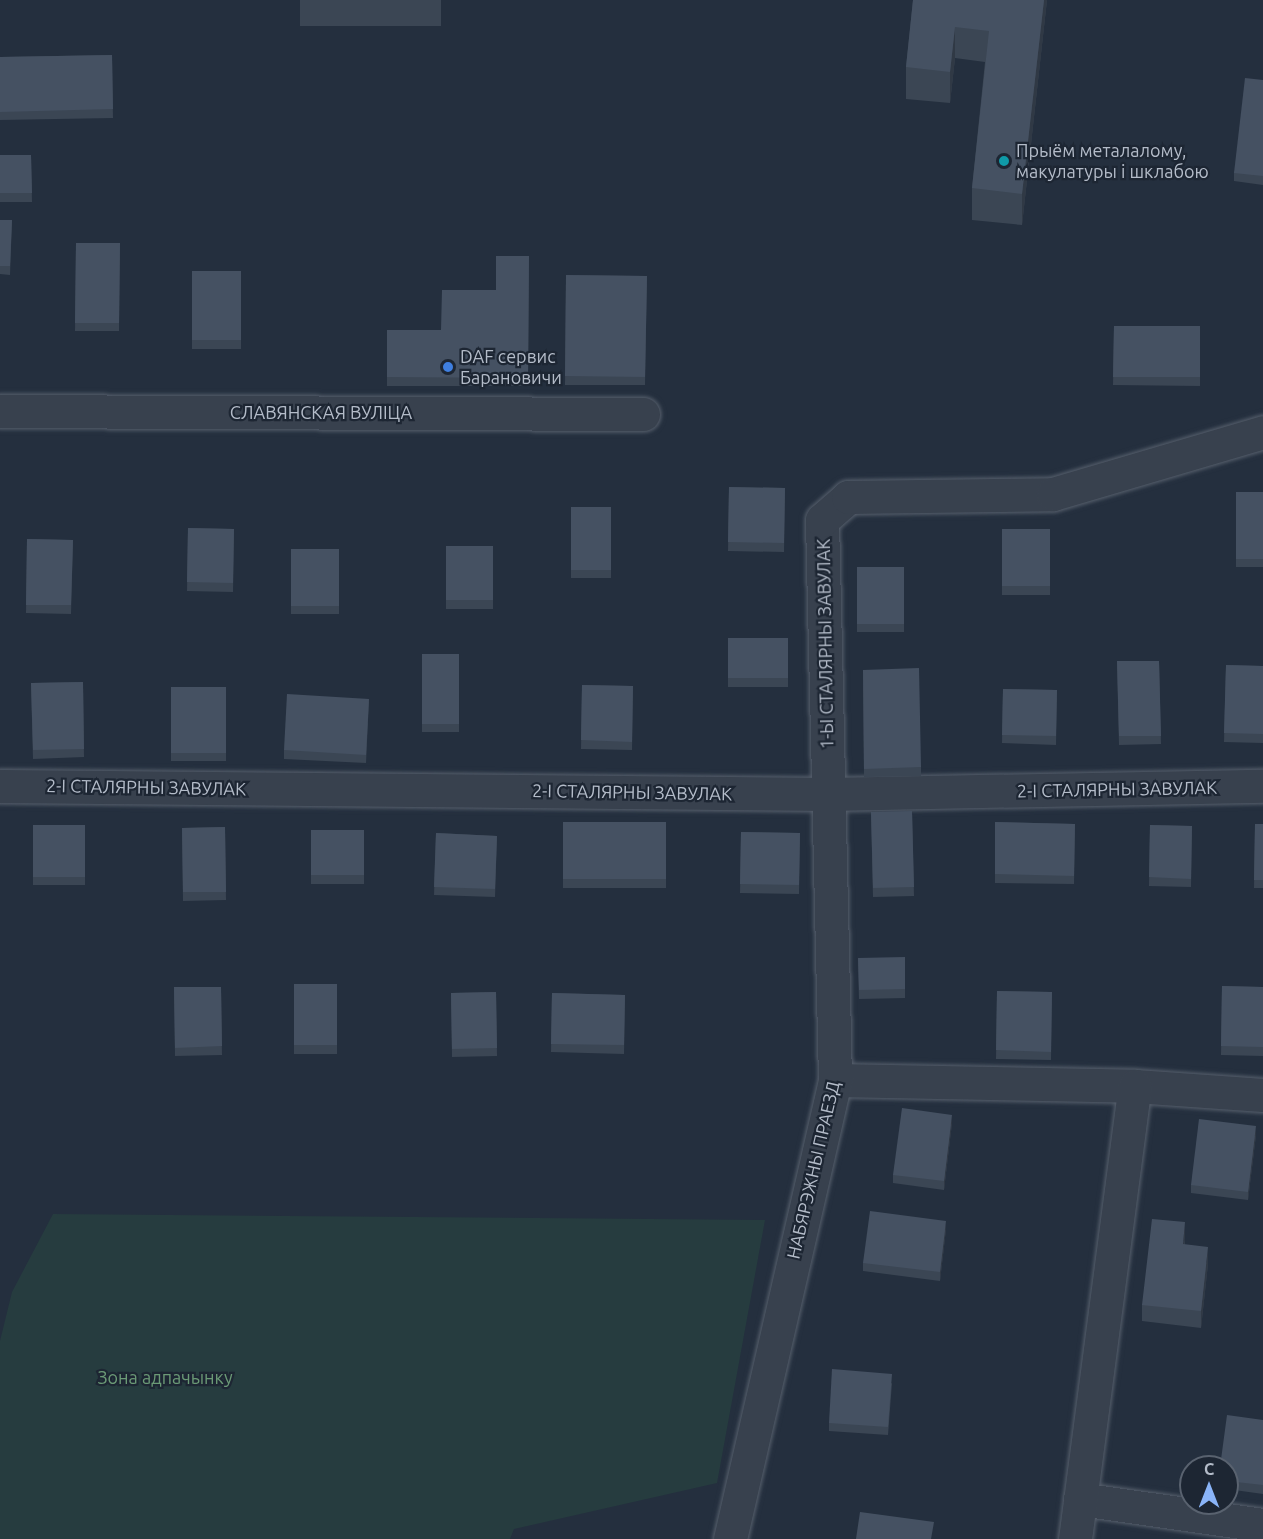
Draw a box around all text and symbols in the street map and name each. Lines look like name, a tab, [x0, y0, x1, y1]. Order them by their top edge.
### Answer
place label: Прыём металалому, макулатуры і шклабою	[1016, 140, 1209, 182]
marker: Прыём металалому, макулатуры і шклабою	[997, 154, 1011, 168]
place label: DAF сервис Барановичи	[460, 346, 562, 388]
marker: DAF сервис Барановичи	[441, 360, 455, 374]
street label: СЛАВЯНСКАЯ ВУЛІЦА	[230, 401, 412, 423]
street label: 1-Ы СТАЛЯРНЫ ЗАВУЛАК	[812, 539, 838, 749]
street label: 2-І СТАЛЯРНЫ ЗАВУЛАК	[46, 774, 246, 800]
street label: 2-І СТАЛЯРНЫ ЗАВУЛАК	[1017, 776, 1217, 802]
street label: 2-І СТАЛЯРНЫ ЗАВУЛАК	[532, 779, 732, 805]
street label: НАБЯРЭЖНЫ ПРАЕЗД	[782, 1079, 844, 1261]
park label: Зона адпачынку	[97, 1366, 233, 1388]
north arrow	[1179, 1455, 1239, 1515]
text: С	[1204, 1460, 1214, 1478]

